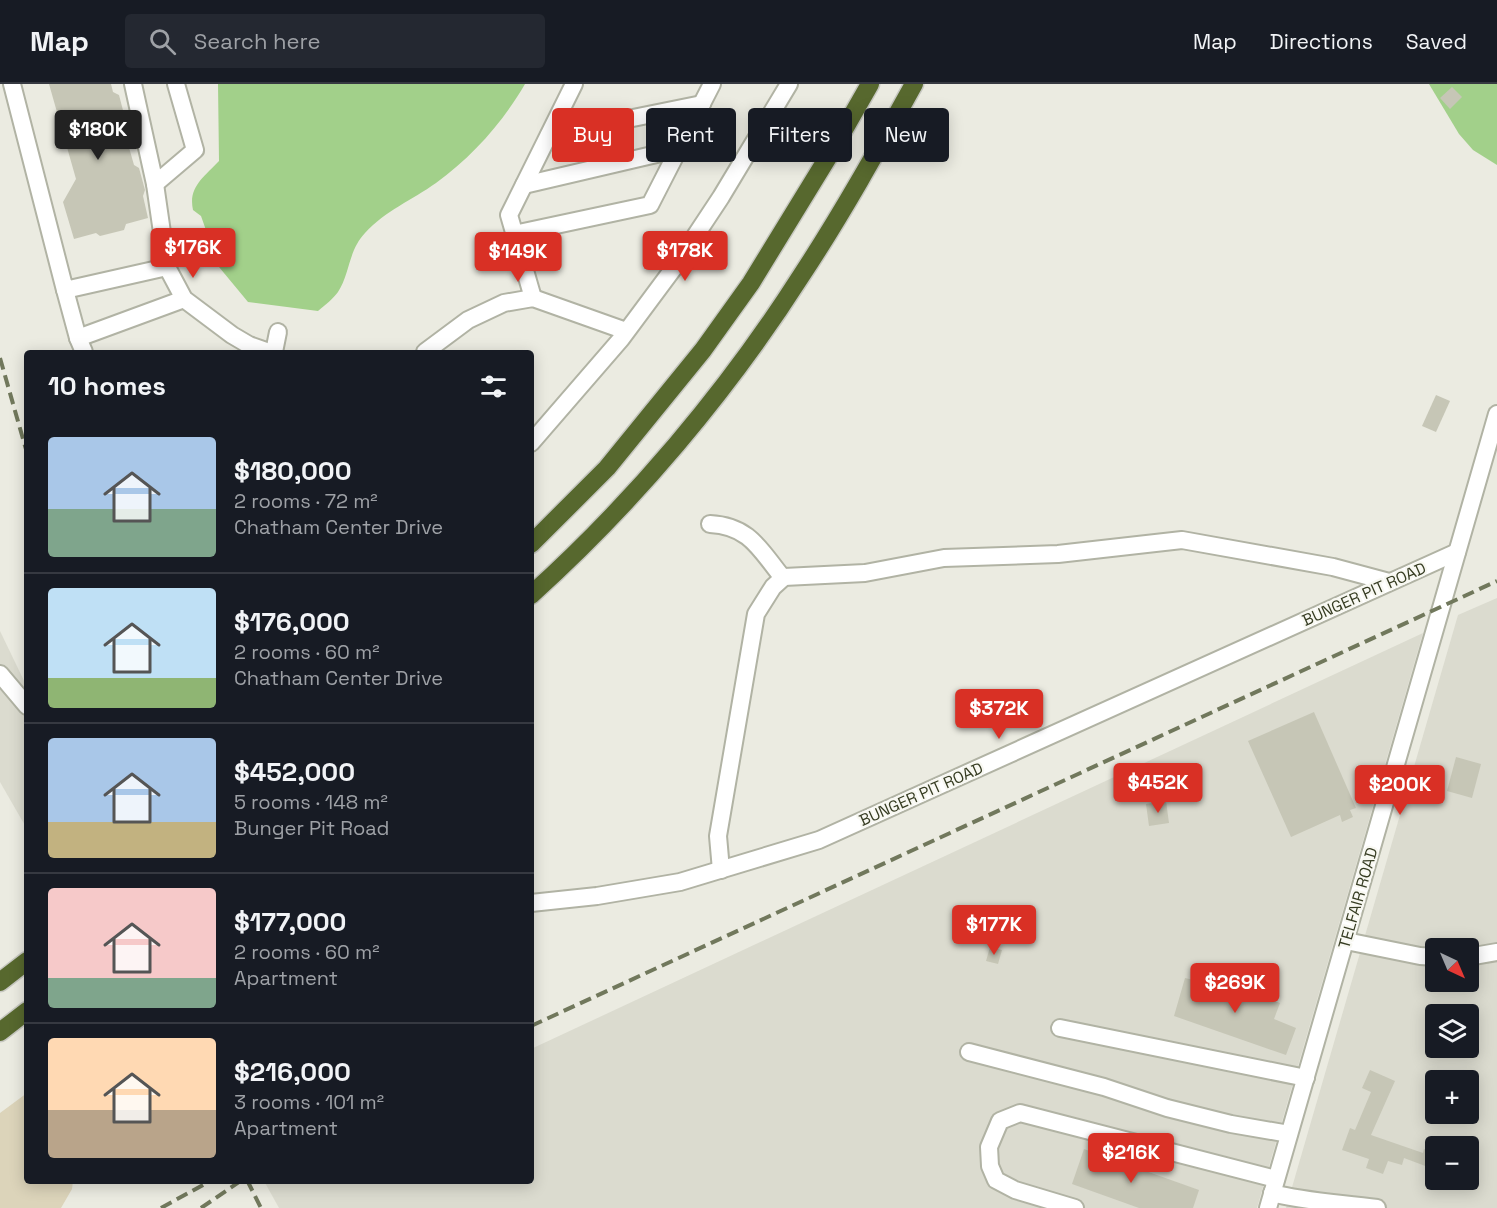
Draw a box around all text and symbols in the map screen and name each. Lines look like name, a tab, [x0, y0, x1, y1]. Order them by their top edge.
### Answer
search box	[125, 14, 545, 68]
text: Map	[30, 23, 89, 59]
icon: search	[146, 25, 179, 58]
text: Search here	[194, 27, 321, 55]
text: Map	[1193, 28, 1237, 55]
text: Directions	[1270, 28, 1373, 55]
text: Saved	[1406, 28, 1467, 55]
chip: Buy	[552, 108, 634, 162]
chip: Rent	[646, 108, 736, 162]
chip: Filters	[748, 108, 852, 162]
chip: New	[864, 108, 949, 162]
pin: $180K	[56, 110, 140, 161]
text: $180K	[69, 116, 127, 142]
pin: $176K	[151, 228, 235, 279]
pin: $178K	[643, 231, 727, 282]
pin: $149K	[476, 232, 560, 283]
text: $176K	[164, 234, 222, 260]
text: $178K	[657, 237, 713, 263]
text: $149K	[489, 238, 547, 264]
text: 10 homes	[48, 369, 166, 403]
icon: filters	[477, 370, 510, 403]
text: $180,000	[234, 454, 352, 488]
icon: home	[96, 461, 168, 533]
text: 2 rooms · 72 m²	[234, 488, 378, 514]
text: Chatham Center Drive	[234, 514, 443, 540]
street label: BUNGER PIT ROAD	[1299, 557, 1429, 631]
text: $176,000	[234, 605, 350, 639]
icon: home	[96, 612, 168, 684]
text: 2 rooms · 60 m²	[234, 639, 380, 665]
text: Chatham Center Drive	[234, 665, 443, 691]
pin: $372K	[957, 689, 1041, 740]
text: $372K	[969, 695, 1029, 721]
text: $452,000	[234, 755, 355, 789]
street label: BUNGER PIT ROAD	[856, 757, 986, 831]
icon: home	[96, 762, 168, 834]
pin: $452K	[1116, 763, 1200, 814]
pin: $200K	[1358, 765, 1442, 816]
text: $452K	[1127, 769, 1189, 795]
text: $200K	[1369, 771, 1431, 797]
text: 5 rooms · 148 m²	[234, 789, 388, 815]
text: Bunger Pit Road	[234, 815, 389, 841]
street label: TELFAIR ROAD	[1333, 845, 1383, 951]
text: $177,000	[234, 905, 346, 939]
pin: $177K	[952, 905, 1036, 956]
text: $177K	[966, 911, 1022, 937]
icon: home	[96, 912, 168, 984]
north arrow	[1425, 938, 1479, 992]
map controls	[1425, 938, 1479, 1190]
text: 2 rooms · 60 m²	[234, 939, 380, 965]
pin: $269K	[1193, 963, 1277, 1014]
text: Apartment	[234, 965, 338, 991]
text: $269K	[1204, 969, 1266, 995]
button: layers	[1425, 1004, 1479, 1058]
text: $216,000	[234, 1055, 351, 1089]
icon: home	[96, 1062, 168, 1134]
button: +	[1425, 1070, 1479, 1124]
text: 3 rooms · 101 m²	[234, 1089, 384, 1115]
text: Apartment	[234, 1115, 338, 1141]
pin: $216K	[1089, 1133, 1173, 1184]
button: −	[1425, 1136, 1479, 1190]
text: $216K	[1102, 1139, 1160, 1165]

